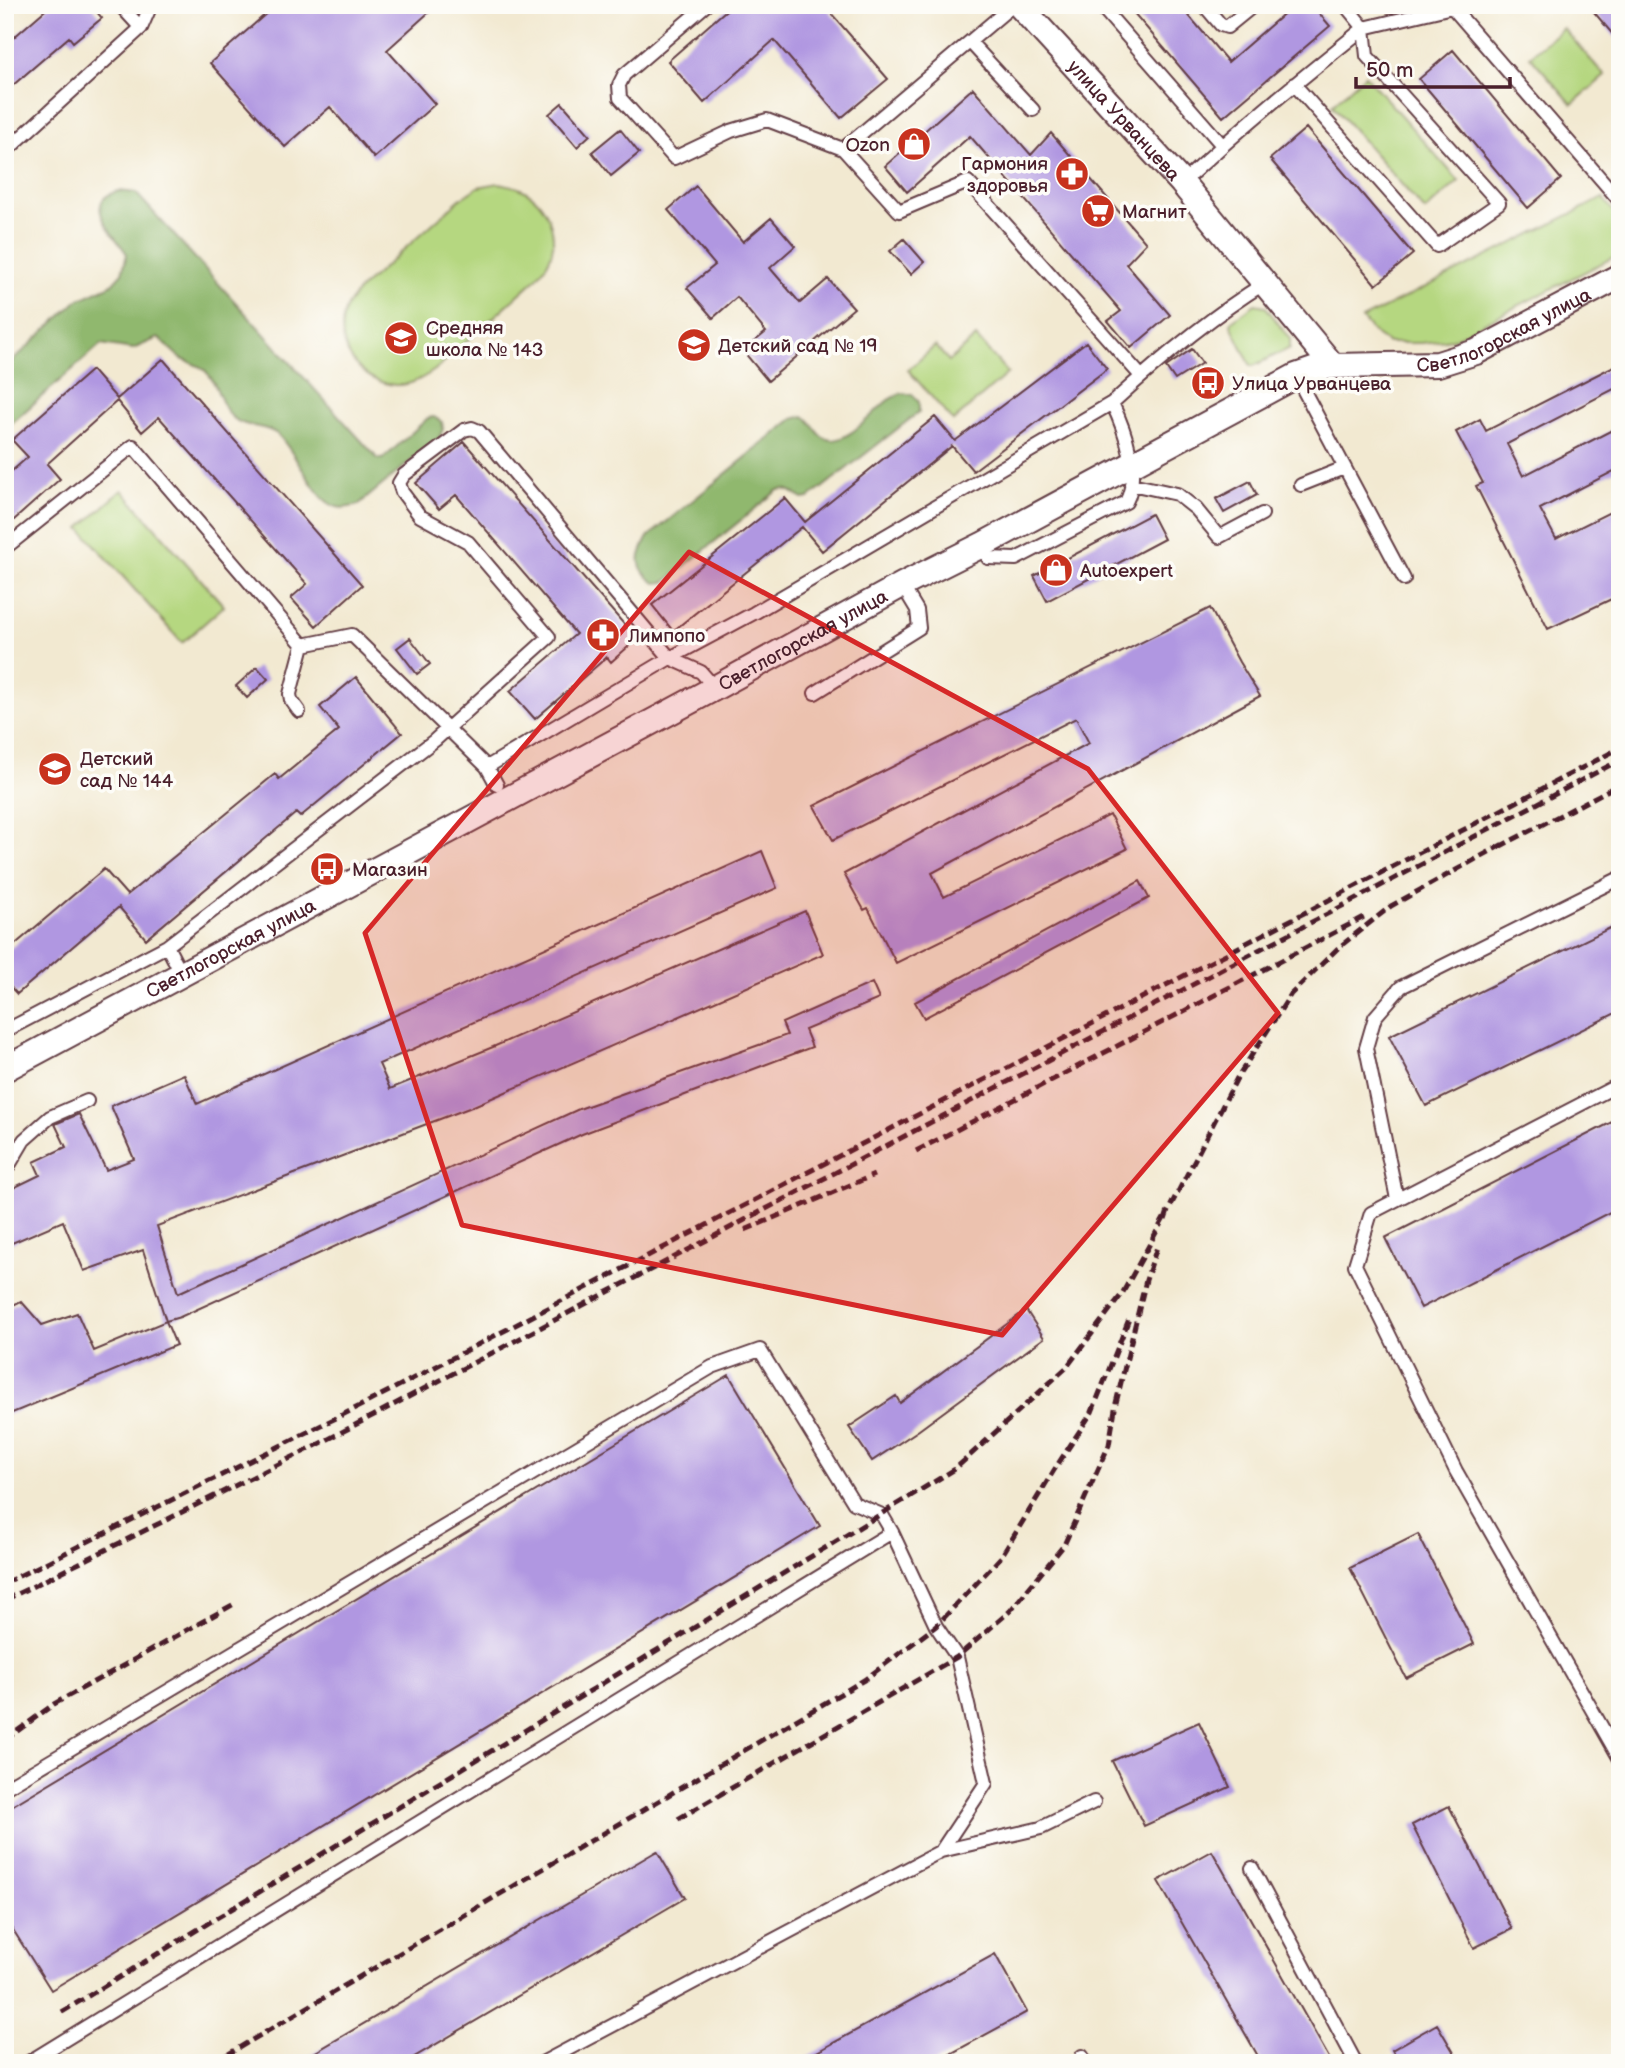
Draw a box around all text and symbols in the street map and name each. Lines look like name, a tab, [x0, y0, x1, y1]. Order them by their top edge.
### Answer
scale bar	[1356, 46, 1510, 90]
street label: улица Урванцева	[1062, 56, 1184, 186]
text: 50 m	[1366, 58, 1413, 83]
shop icon: Ozon	[895, 125, 933, 163]
place label: Ozon	[845, 134, 890, 157]
place label: Гармония здоровья	[961, 153, 1048, 198]
pharmacy icon: Гармония здоровья	[1053, 155, 1091, 193]
supermarket icon: Магнит	[1079, 192, 1117, 230]
place label: Магнит	[1122, 201, 1187, 224]
street label: Светлогорская улица	[1416, 283, 1595, 377]
place label: Средняя школа № 143	[426, 317, 543, 362]
school or university icon: Средняя школа № 143	[382, 319, 420, 357]
school or university icon: Детский сад № 19	[675, 326, 713, 364]
place label: Детский сад № 19	[718, 335, 878, 358]
bus stop icon: Улица Урванцева	[1189, 364, 1227, 402]
place label: Улица Урванцева	[1232, 373, 1391, 396]
shop icon: Autoexpert	[1037, 551, 1075, 589]
place label: Autoexpert	[1080, 560, 1173, 583]
street label: Светлогорская улица	[715, 585, 892, 697]
pharmacy icon: Лимпопо	[584, 616, 622, 654]
place label: Лимпопо	[627, 625, 705, 648]
place label: Детский сад № 144	[80, 748, 174, 793]
school or university icon: Детский сад № 144	[36, 750, 74, 788]
bus stop icon: Магазин	[308, 850, 346, 888]
place label: Магазин	[352, 859, 428, 882]
street label: Светлогорская улица	[142, 894, 320, 1004]

